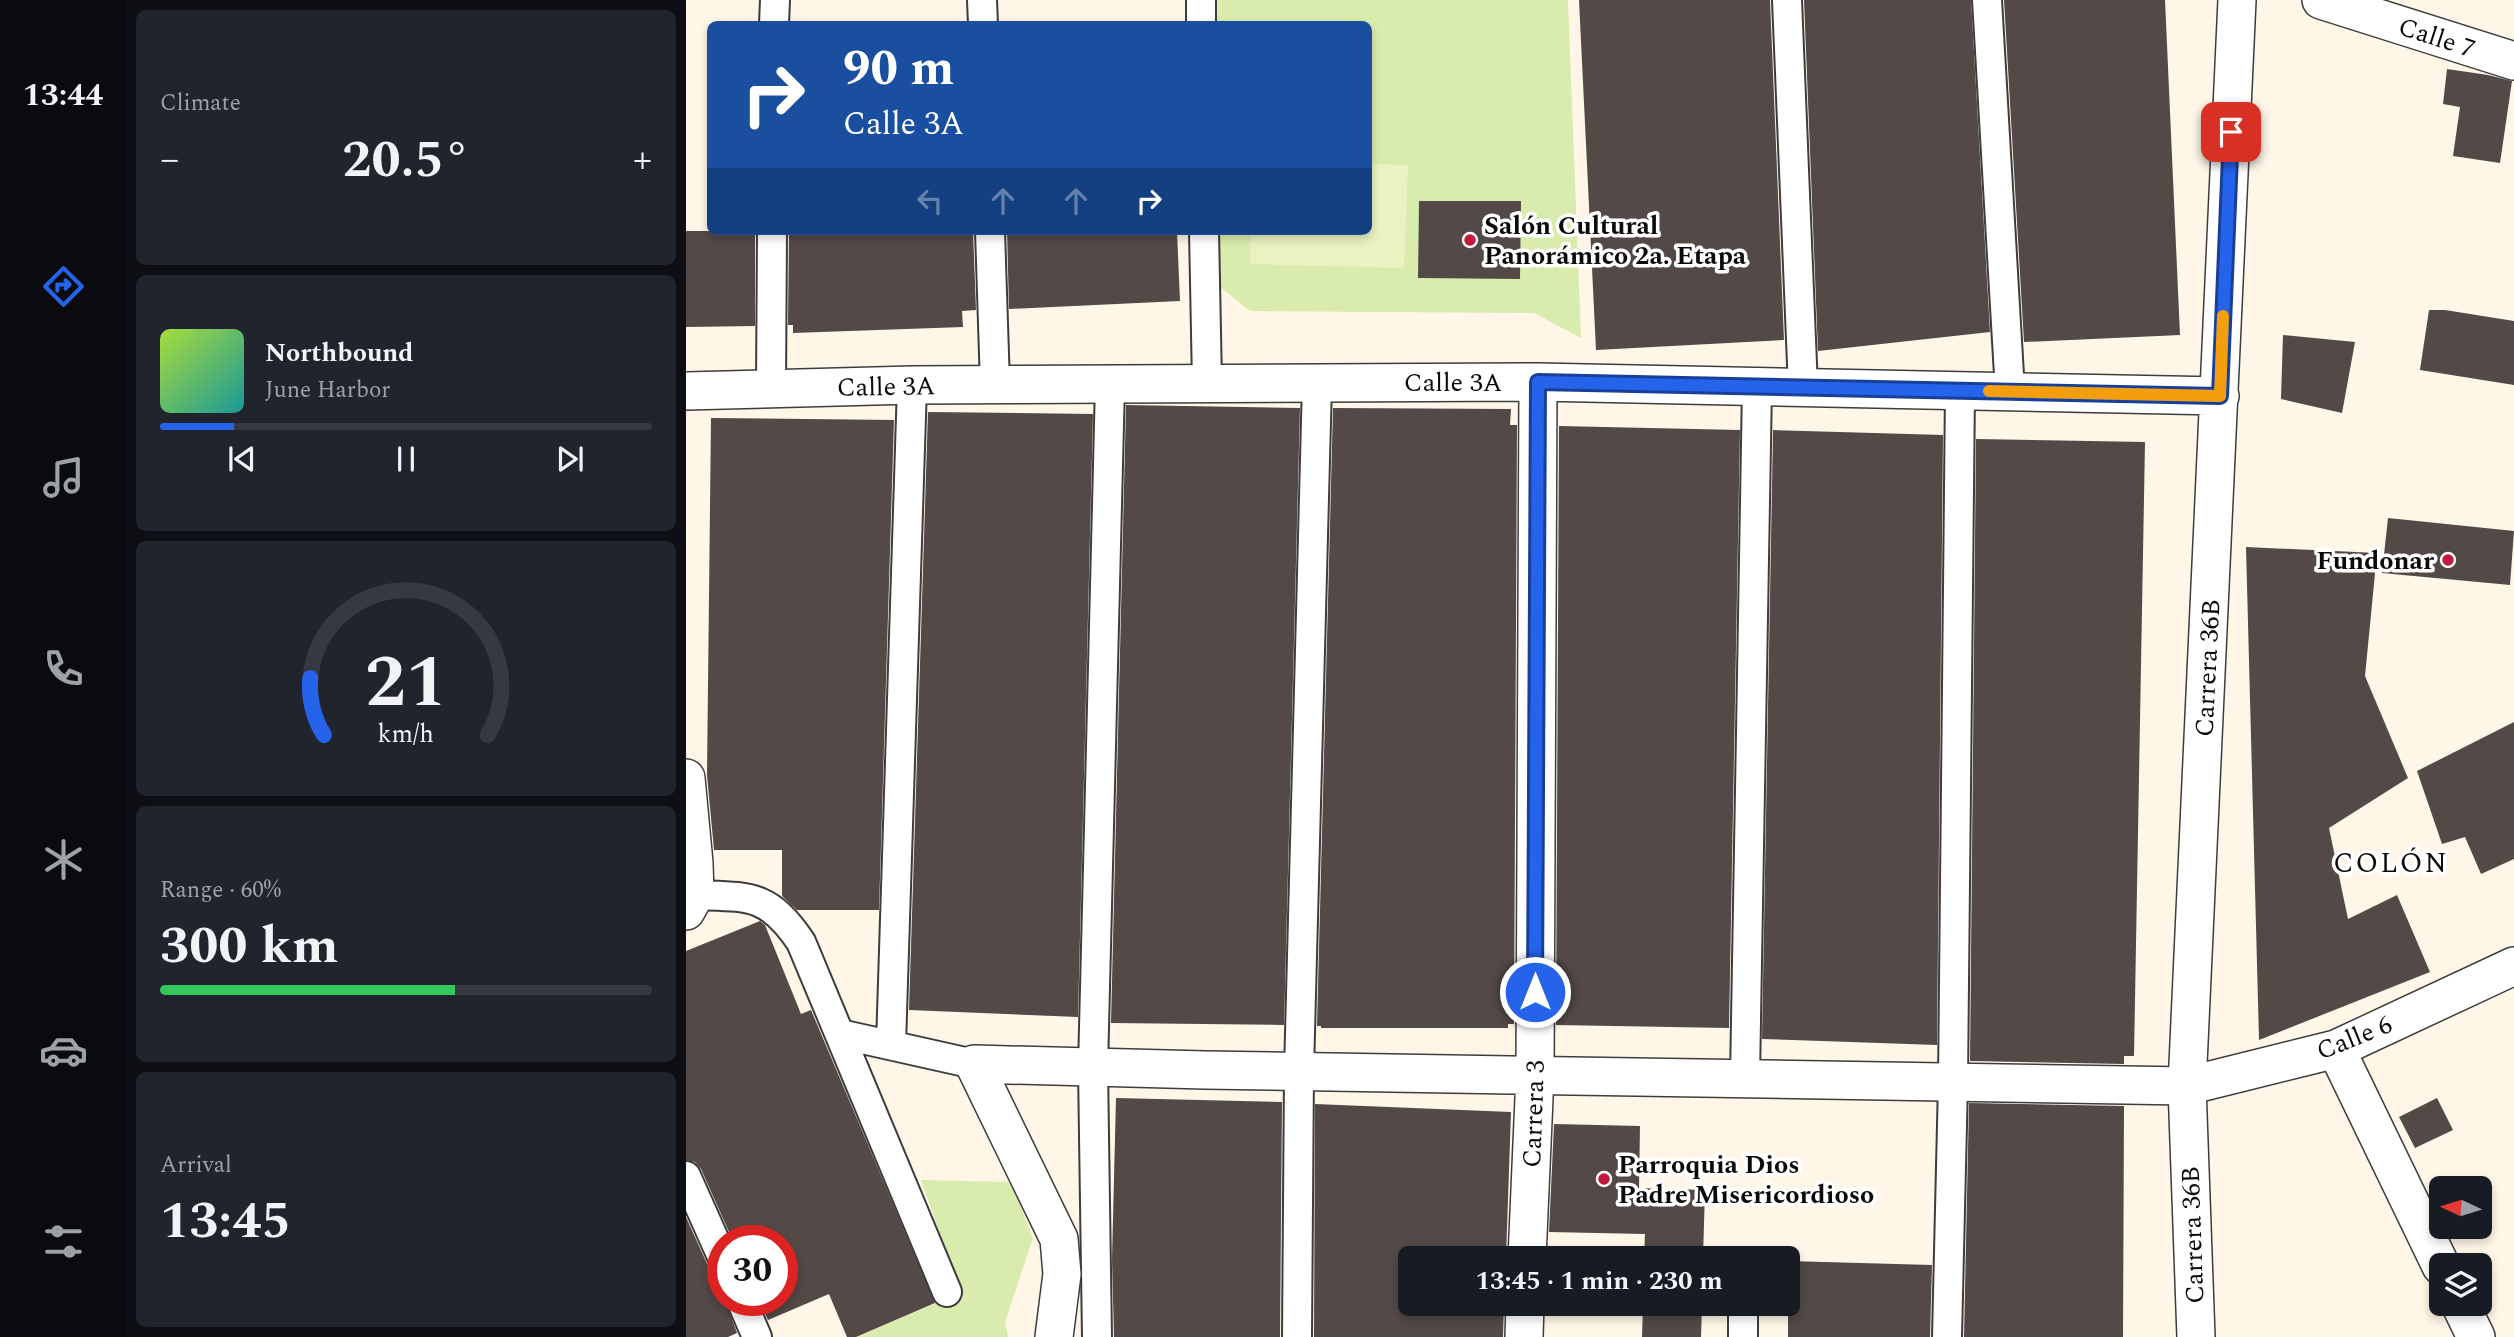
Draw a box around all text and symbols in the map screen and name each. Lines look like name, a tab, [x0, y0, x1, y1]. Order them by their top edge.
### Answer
street label: Calle 7	[2393, 7, 2480, 69]
text: 90 m	[843, 32, 954, 107]
icon: right	[728, 49, 819, 140]
text: 13:44	[23, 71, 103, 120]
text: Climate	[160, 86, 241, 121]
text: Calle 3A	[843, 100, 964, 149]
pin	[2201, 102, 2261, 162]
icon: arrive	[2212, 113, 2250, 151]
text: 20.5°	[342, 121, 470, 200]
text: −	[160, 131, 179, 189]
text: +	[633, 131, 652, 189]
icon: left	[911, 182, 949, 220]
icon: ahead	[984, 182, 1022, 220]
icon: ahead	[1057, 182, 1095, 220]
icon: right	[1130, 182, 1168, 220]
place label: Salón Cultural Panorámico 2a. Etapa	[1484, 206, 1747, 276]
marker: Salón Cultural Panorámico 2a. Etapa	[1462, 232, 1478, 248]
icon: directions	[39, 262, 88, 311]
text: Northbound	[265, 333, 413, 373]
street label: Calle 3A	[1404, 363, 1502, 403]
street label: Calle 3A	[837, 366, 936, 408]
text: June Harbor	[265, 373, 390, 408]
icon: previous	[223, 440, 261, 478]
icon: pause	[387, 440, 425, 478]
icon: next	[551, 440, 589, 478]
icon: music	[39, 453, 88, 502]
place label: Fundonar	[2316, 541, 2435, 581]
marker: Fundonar	[2440, 552, 2456, 568]
street label: Carrera 36B	[2184, 598, 2232, 738]
text: 21	[365, 628, 447, 739]
icon: phone	[39, 644, 88, 693]
text: km/h	[378, 715, 434, 753]
icon: climate	[39, 835, 88, 884]
district label: COLÓN	[2333, 842, 2449, 885]
text: Range · 60%	[160, 873, 281, 908]
text: 300 km	[160, 907, 339, 986]
position arrow	[1498, 955, 1572, 1029]
street label: Calle 6	[2310, 1005, 2398, 1071]
icon: car	[39, 1026, 88, 1075]
street label: Carrera 3	[1512, 1060, 1556, 1169]
place label: Parroquia Dios Padre Misericordioso	[1618, 1145, 1874, 1215]
text: Arrival	[160, 1148, 232, 1183]
street label: Carrera 36B	[2171, 1165, 2215, 1304]
marker: Parroquia Dios Padre Misericordioso	[1596, 1171, 1612, 1187]
north arrow	[2429, 1176, 2492, 1239]
map controls	[2429, 1176, 2492, 1316]
text: 13:45	[160, 1182, 291, 1261]
icon: filters	[39, 1217, 88, 1266]
speed limit sign: 30	[707, 1225, 798, 1316]
button: layers	[2429, 1253, 2492, 1316]
text: 13:45 · 1 min · 230 m	[1475, 1261, 1723, 1301]

